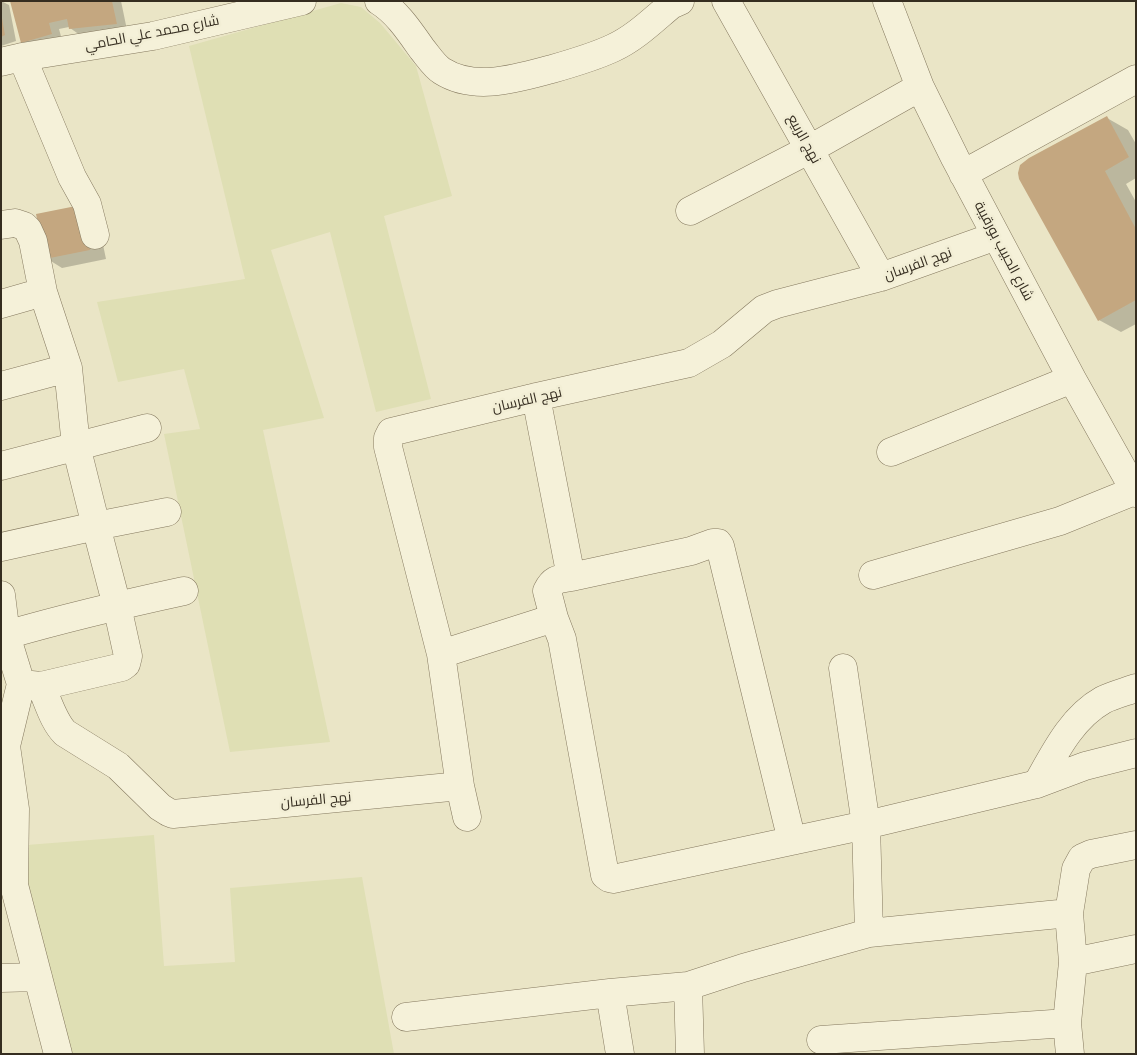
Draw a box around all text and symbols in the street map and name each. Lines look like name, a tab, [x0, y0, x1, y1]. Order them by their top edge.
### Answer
street label: شارع محمد علي الحامي	[83, 12, 221, 54]
street label: نهج الربيع	[784, 111, 824, 167]
street label: شارع الحبيب بورقيبة	[971, 198, 1037, 304]
street label: نهج الفرسان	[882, 244, 954, 284]
street label: نهج الفرسان	[490, 384, 564, 416]
street label: نهج الفرسان	[280, 789, 352, 811]

